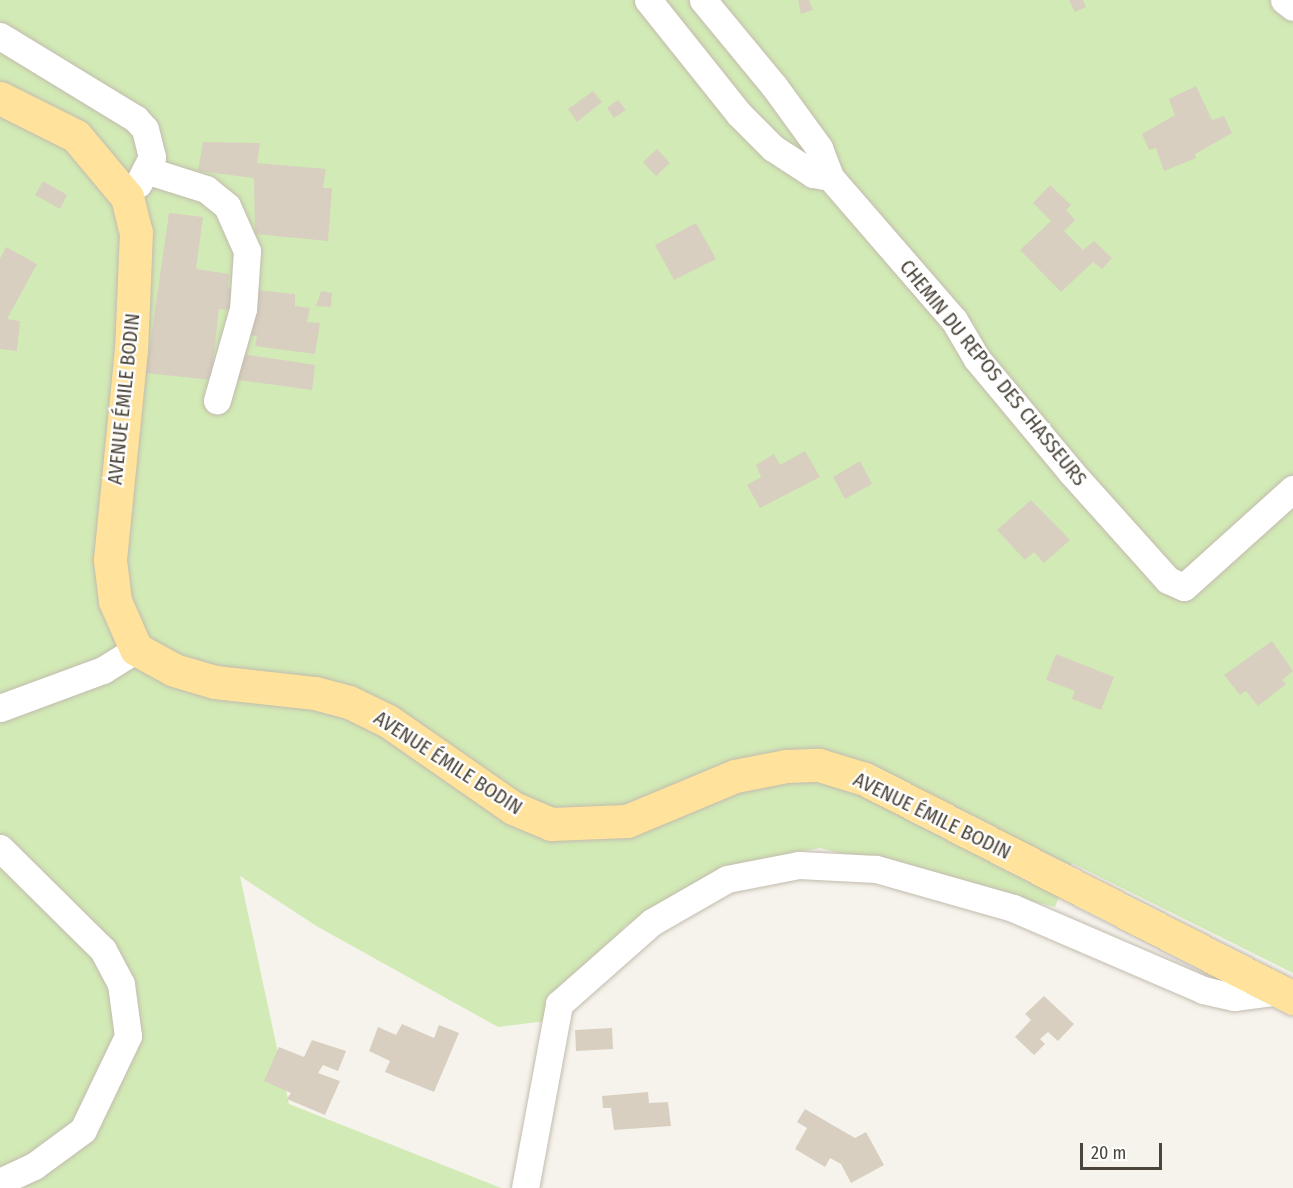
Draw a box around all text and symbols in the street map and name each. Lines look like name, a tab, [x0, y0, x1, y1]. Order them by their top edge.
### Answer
street label: CHEMIN DU REPOS DES CHASSEURS	[894, 255, 1092, 491]
street label: AVENUE ÉMILE BODIN	[103, 312, 145, 486]
street label: AVENUE ÉMILE BODIN	[369, 706, 527, 820]
street label: AVENUE ÉMILE BODIN	[849, 768, 1015, 864]
scale bar	[1083, 1131, 1166, 1169]
text: 20 m	[1091, 1142, 1126, 1164]

